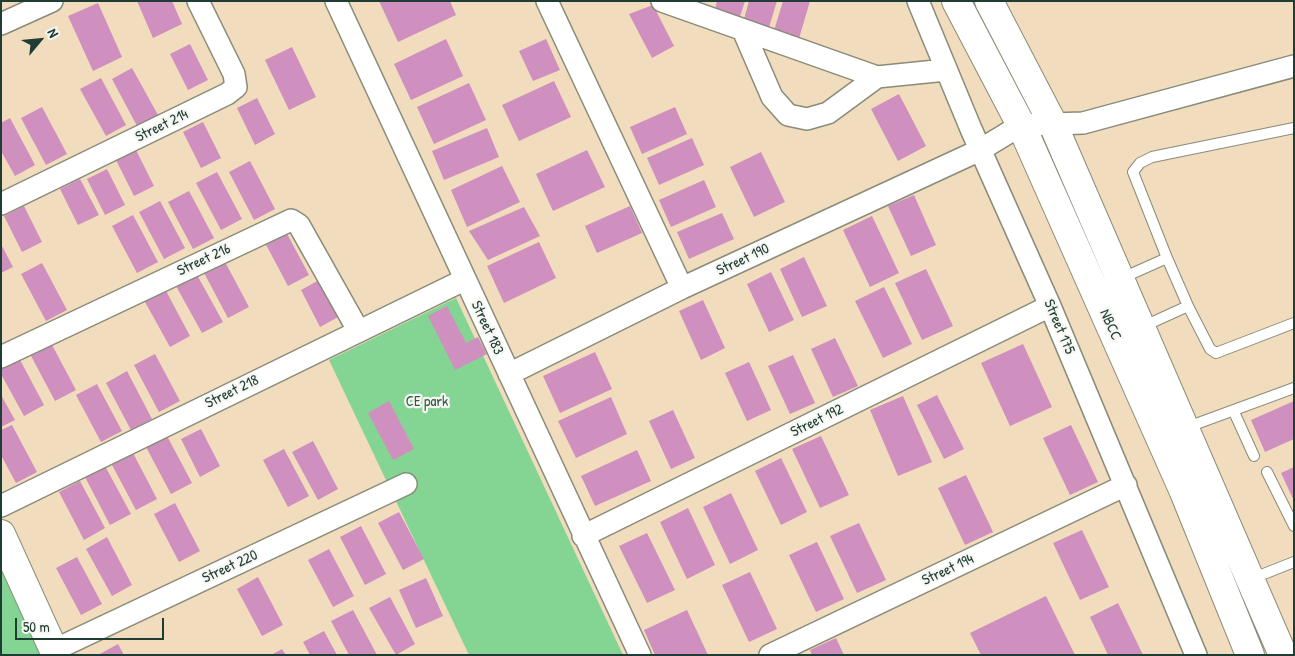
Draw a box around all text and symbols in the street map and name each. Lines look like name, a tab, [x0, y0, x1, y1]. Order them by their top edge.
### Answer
north arrow	[15, 15, 65, 65]
text: N	[44, 25, 64, 40]
street label: Street 214	[133, 106, 191, 146]
street label: Street 216	[174, 240, 234, 280]
street label: Street 190	[714, 240, 772, 280]
street label: Street 175	[1039, 297, 1079, 357]
street label: Street 183	[467, 298, 507, 358]
street label: NBCC	[1095, 307, 1125, 343]
street label: Street 218	[202, 371, 262, 413]
park label: CE park	[406, 393, 448, 411]
street label: Street 192	[788, 401, 846, 441]
street label: Street 220	[199, 546, 261, 588]
street label: Street 194	[919, 550, 977, 590]
scale bar	[18, 608, 166, 640]
text: 50 m	[23, 616, 50, 637]

